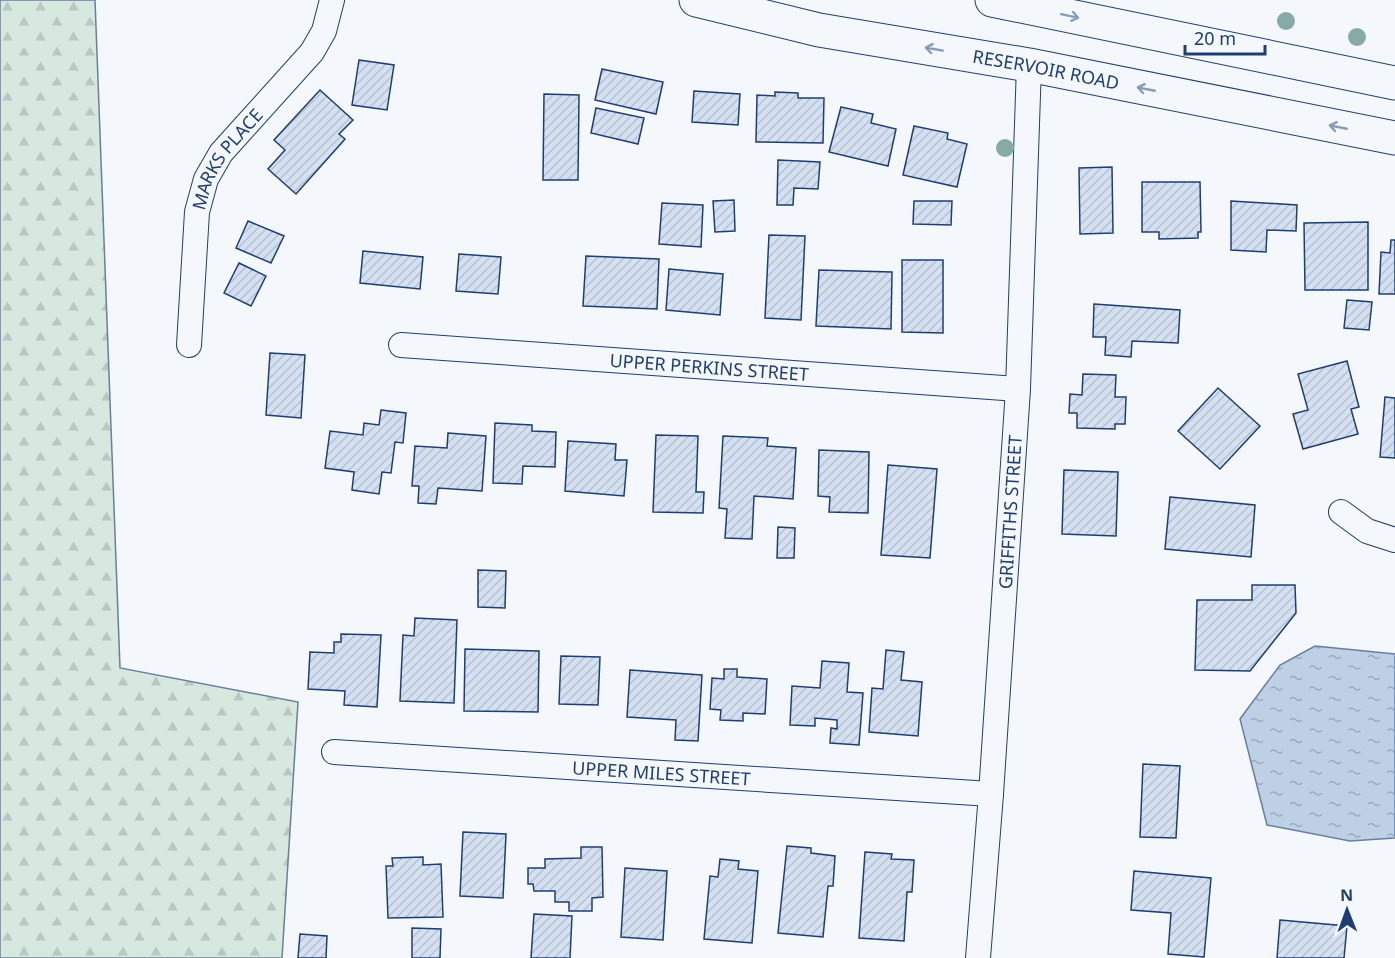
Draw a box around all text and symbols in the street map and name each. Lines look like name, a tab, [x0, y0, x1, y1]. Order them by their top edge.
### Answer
one-way arrow	[1060, 11, 1080, 22]
scale bar	[1185, 18, 1264, 56]
text: 20 m	[1194, 26, 1236, 50]
one-way arrow	[925, 43, 944, 54]
street label: RESERVOIR ROAD	[971, 44, 1121, 95]
one-way arrow	[1137, 83, 1157, 94]
street label: MARKS PLACE	[186, 103, 268, 212]
one-way arrow	[1328, 121, 1348, 132]
street label: UPPER PERKINS STREET	[609, 348, 810, 386]
street label: GRIFFITHS STREET	[993, 434, 1027, 590]
street label: UPPER MILES STREET	[572, 755, 751, 791]
north arrow	[1317, 880, 1377, 940]
text: N	[1340, 884, 1353, 906]

